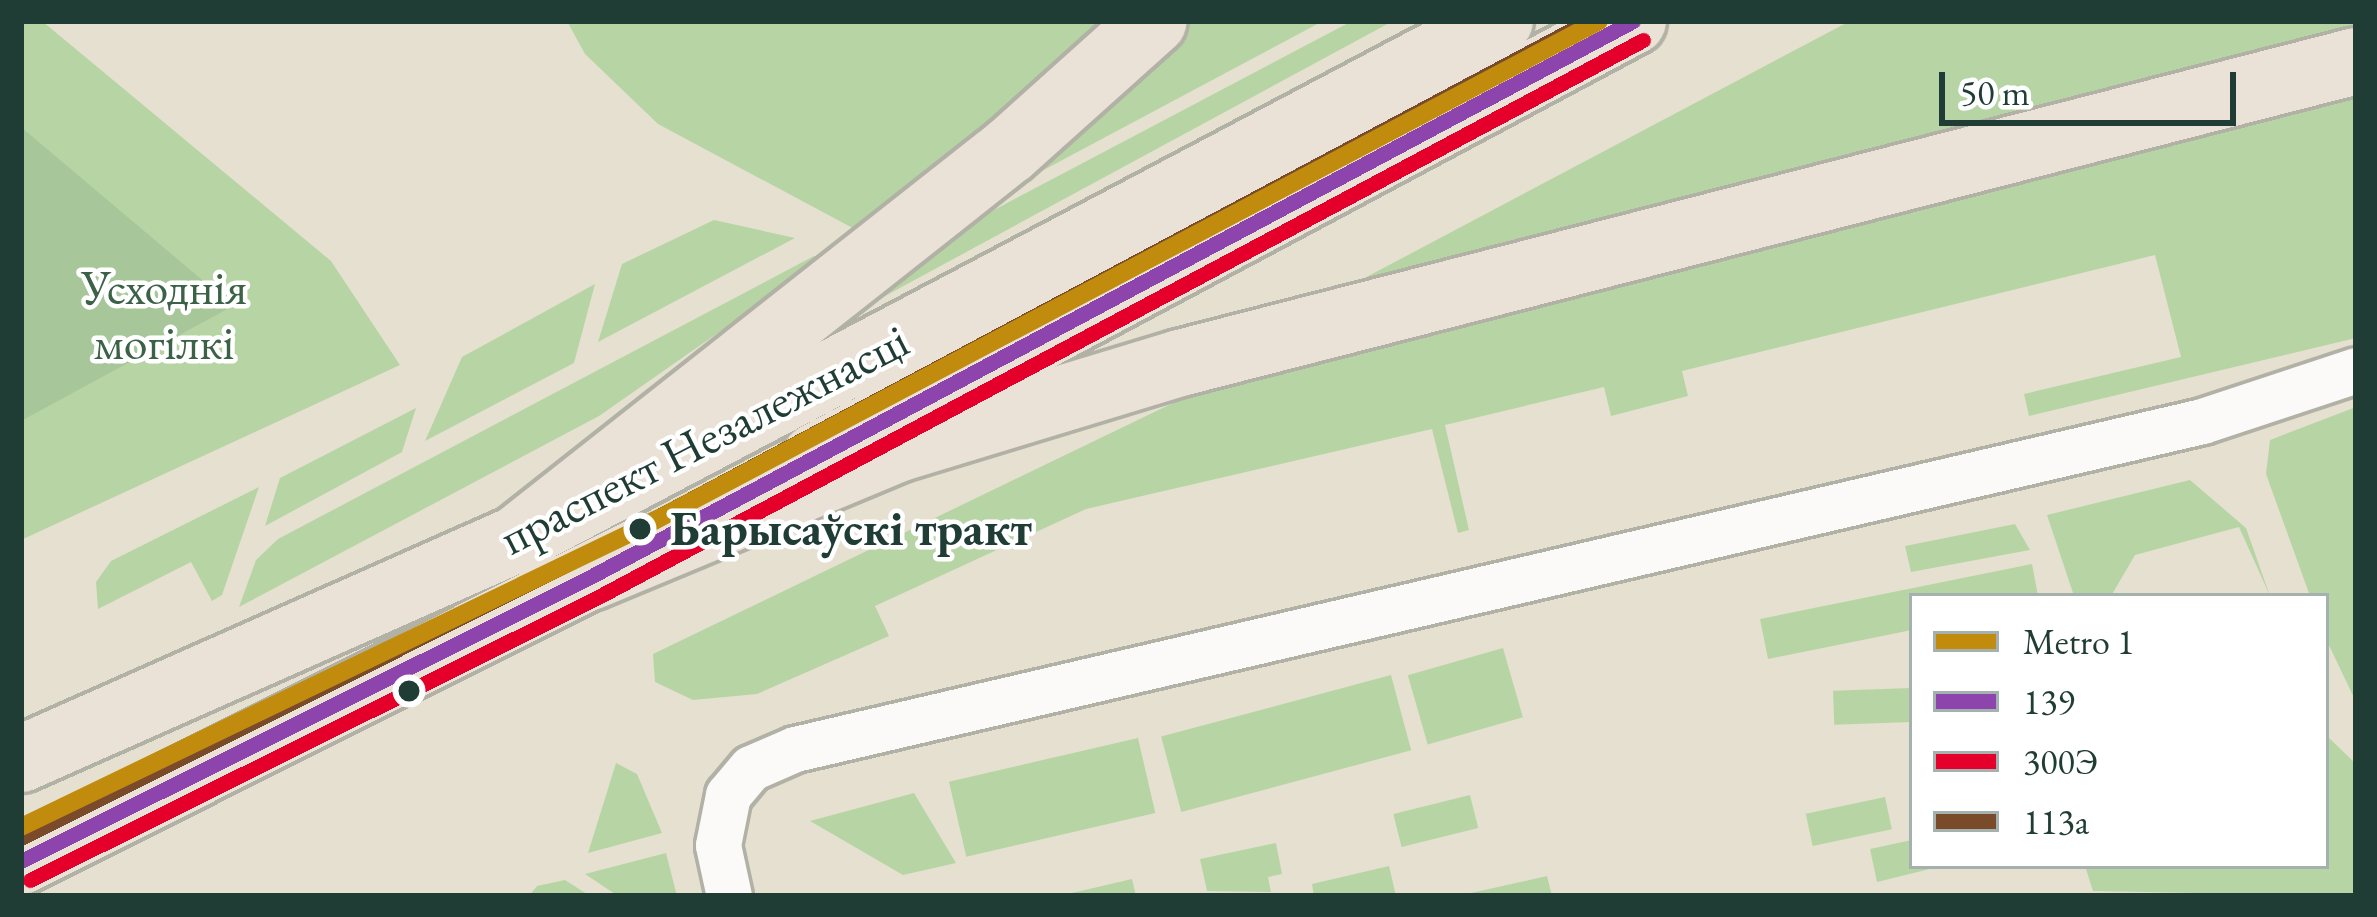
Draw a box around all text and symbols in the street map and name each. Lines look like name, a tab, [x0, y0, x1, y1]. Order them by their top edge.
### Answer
scale bar	[1945, 48, 2242, 122]
text: 50 m	[1960, 69, 2030, 116]
park label: Усходнія могілкі	[81, 258, 247, 371]
street label: праспект Незалежнасці	[490, 311, 918, 567]
place label: Барысаўскі тракт	[670, 500, 1032, 558]
marker: Барысаўскі тракт	[621, 510, 659, 548]
legend	[1909, 593, 2329, 869]
text: Metro 1	[2023, 618, 2134, 665]
text: 139	[2023, 678, 2075, 725]
unlabelled marker	[398, 680, 420, 702]
text: 300Э	[2023, 738, 2098, 785]
text: 113а	[2023, 798, 2089, 845]

